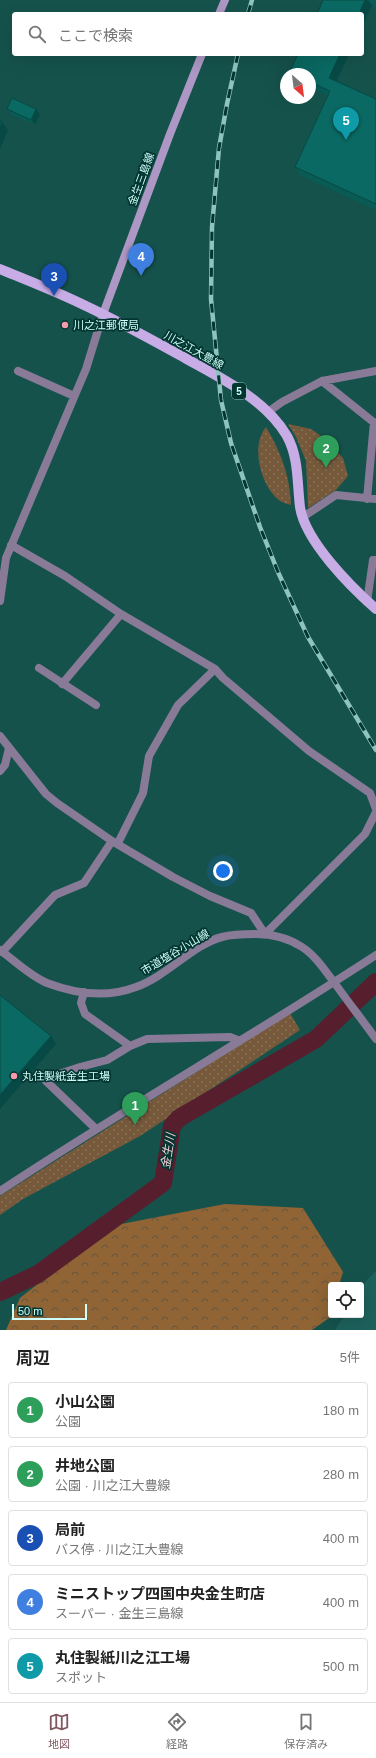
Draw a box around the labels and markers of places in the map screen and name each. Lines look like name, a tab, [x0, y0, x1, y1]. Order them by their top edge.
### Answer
pin: 5	[333, 107, 359, 140]
pin: 4	[128, 243, 154, 276]
pin: 3	[41, 263, 67, 296]
place label: 川之江郵便局	[73, 319, 139, 331]
marker: 川之江郵便局	[60, 320, 70, 330]
pin: 2	[313, 435, 339, 468]
place label: 丸住製紙金生工場	[22, 1070, 110, 1082]
marker: 丸住製紙金生工場	[9, 1071, 19, 1081]
pin: 1	[122, 1092, 148, 1125]

